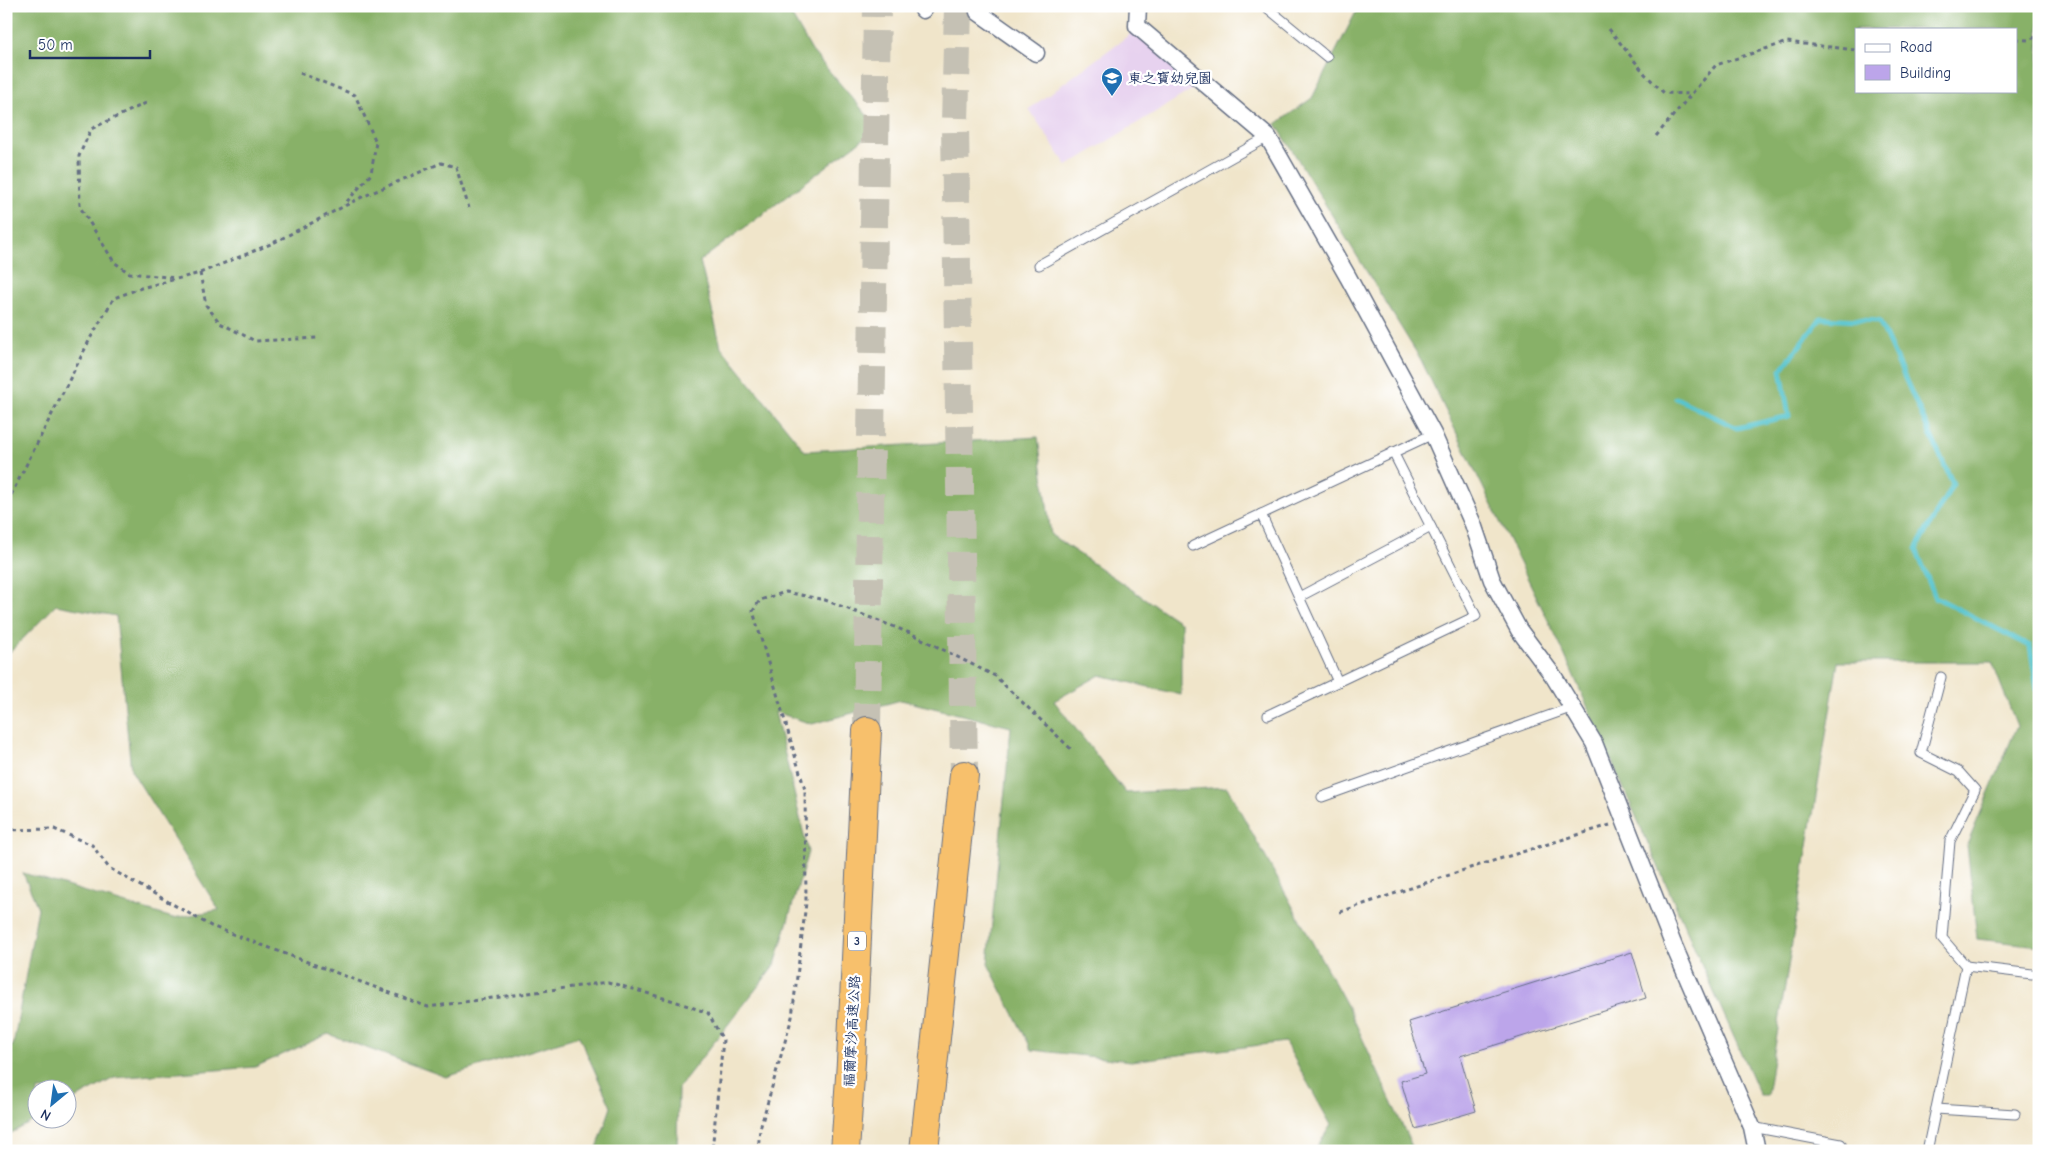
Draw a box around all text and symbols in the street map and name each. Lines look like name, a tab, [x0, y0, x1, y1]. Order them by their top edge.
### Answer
scale bar	[30, 28, 150, 60]
legend	[1855, 28, 2018, 92]
text: 50 m	[38, 36, 73, 54]
text: Road	[1900, 38, 1932, 56]
text: Building	[1900, 64, 1951, 82]
school or university icon: 東之寶幼兒園	[1100, 66, 1124, 97]
place label: 東之寶幼兒園	[1128, 70, 1212, 87]
road number: 3	[848, 931, 866, 950]
street label: 福爾摩沙高速公路	[841, 975, 863, 1087]
north arrow	[28, 1080, 78, 1130]
text: N	[38, 1105, 54, 1125]

